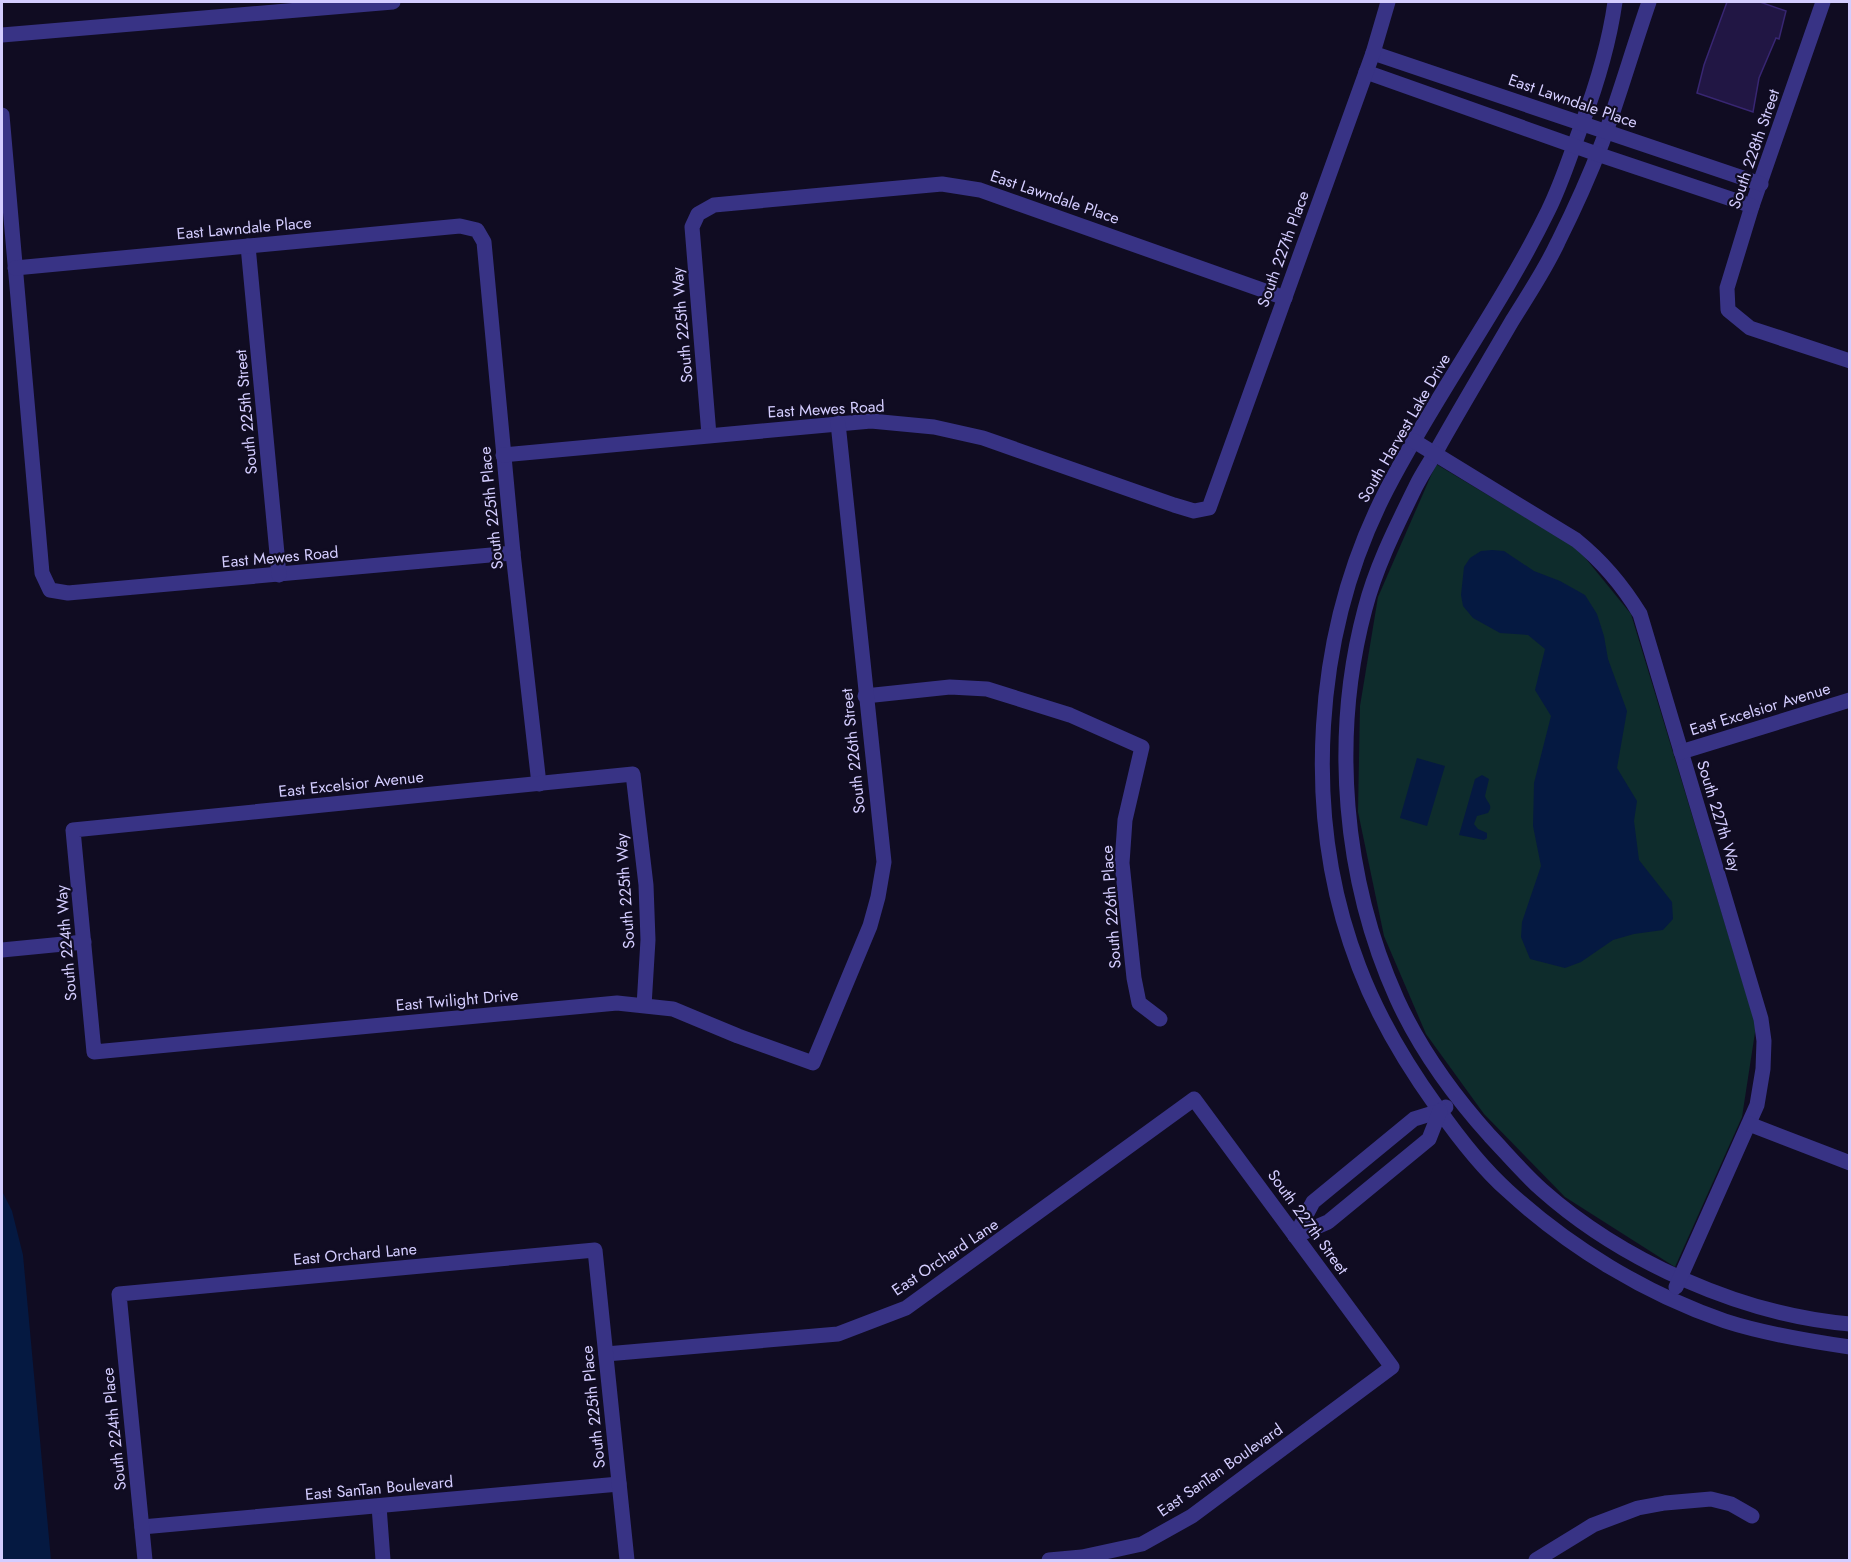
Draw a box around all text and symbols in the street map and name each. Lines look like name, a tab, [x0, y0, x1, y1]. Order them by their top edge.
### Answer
street label: East Lawndale Place	[1505, 68, 1641, 134]
street label: South 228th Street	[1723, 86, 1785, 212]
street label: East Lawndale Place	[987, 164, 1123, 230]
street label: South 227th Place	[1251, 187, 1315, 311]
street label: East Lawndale Place	[176, 211, 312, 245]
street label: South 225th Way	[665, 265, 699, 384]
street label: South 225th Street	[229, 348, 263, 475]
street label: South Harvest Lake Drive	[1352, 349, 1456, 507]
street label: East Mewes Road	[767, 394, 885, 424]
street label: South 225th Place	[473, 446, 509, 570]
street label: East Mewes Road	[221, 540, 339, 574]
street label: East Excelsior Avenue	[1687, 677, 1833, 741]
street label: South 226th Street	[835, 687, 871, 815]
street label: South 227th Way	[1691, 757, 1747, 875]
street label: East Excelsior Avenue	[277, 765, 425, 803]
street label: South 225th Way	[609, 831, 641, 950]
street label: South 226th Place	[1095, 845, 1127, 969]
street label: South 224th Way	[49, 883, 83, 1002]
street label: East Twilight Drive	[395, 983, 519, 1017]
street label: South 227th Street	[1262, 1165, 1354, 1279]
street label: East Orchard Lane	[887, 1213, 1003, 1301]
street label: East Orchard Lane	[292, 1237, 418, 1271]
street label: South 225th Place	[575, 1345, 611, 1469]
street label: South 224th Place	[96, 1366, 132, 1492]
street label: East SanTan Boulevard	[1153, 1418, 1287, 1522]
street label: East SanTan Boulevard	[304, 1470, 454, 1506]

